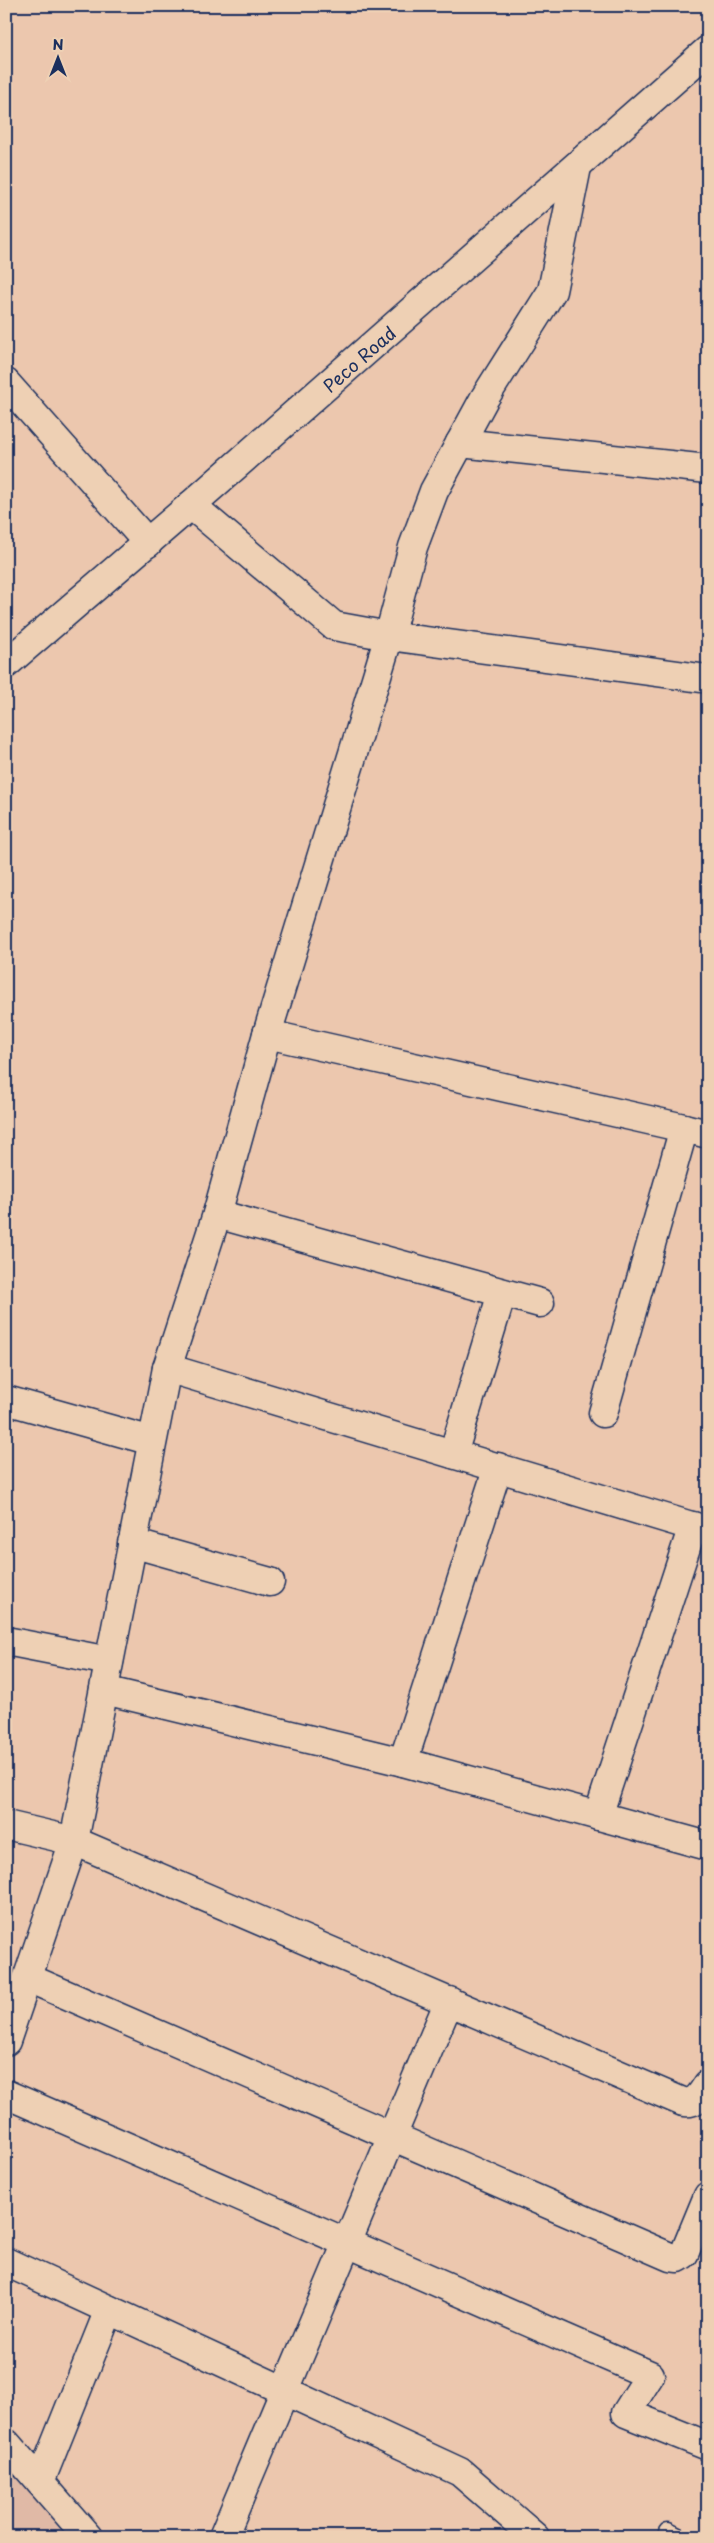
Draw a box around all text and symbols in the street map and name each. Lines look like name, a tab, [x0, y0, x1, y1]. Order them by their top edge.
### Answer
north arrow	[32, 32, 82, 82]
text: N	[52, 34, 64, 55]
street label: Peco Road	[316, 320, 402, 398]

